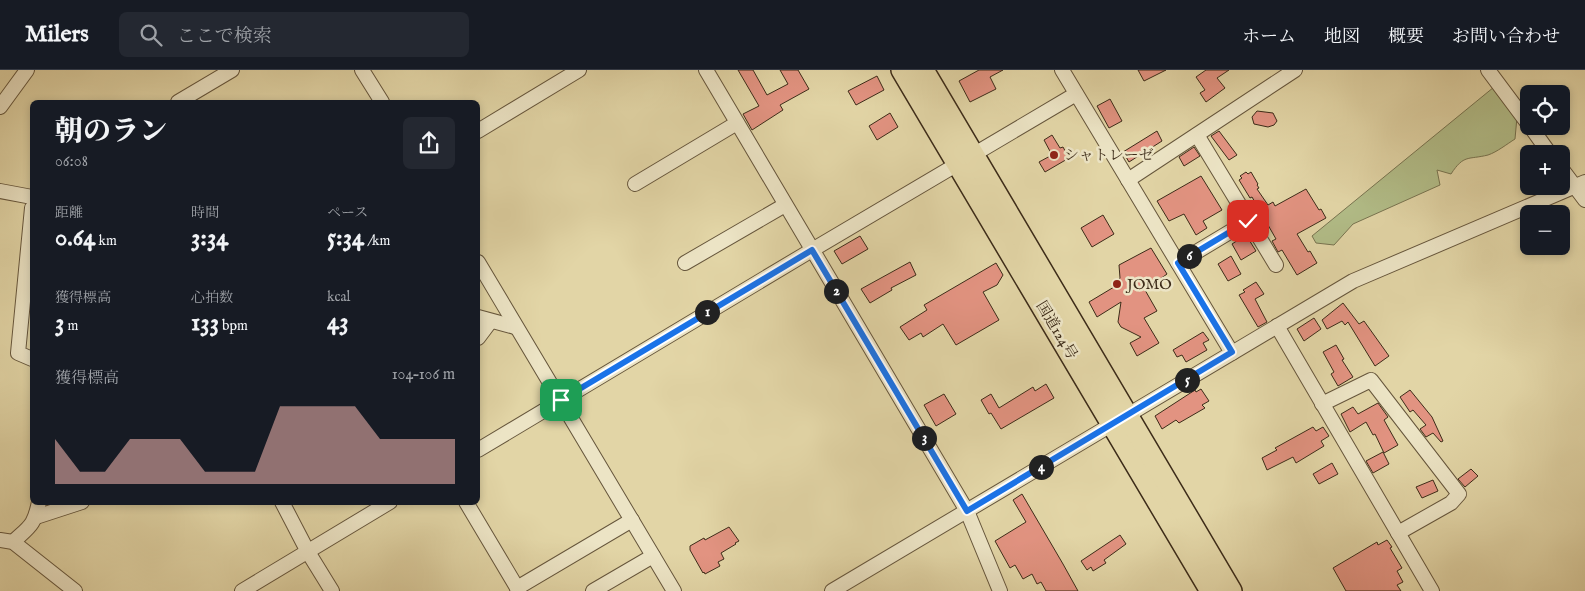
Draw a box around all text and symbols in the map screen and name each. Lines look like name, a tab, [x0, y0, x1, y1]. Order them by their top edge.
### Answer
search box	[119, 12, 469, 57]
text: Milers	[25, 19, 89, 50]
icon: search	[137, 21, 165, 49]
text: ここで検索	[177, 25, 272, 49]
text: ホーム	[1242, 26, 1296, 49]
text: 地図	[1324, 26, 1360, 49]
text: 概要	[1388, 26, 1424, 49]
text: お問い合わせ	[1452, 26, 1560, 49]
map controls	[1520, 85, 1570, 255]
button: locate	[1520, 85, 1570, 135]
text: 朝のラン	[55, 115, 167, 150]
button: share	[403, 117, 455, 169]
button: +	[1520, 145, 1570, 195]
place label: シャトレーゼ	[1064, 146, 1153, 165]
marker: シャトレーゼ	[1048, 149, 1060, 161]
text: 06:08	[55, 152, 88, 172]
pin	[1227, 200, 1269, 242]
text: 距離	[55, 204, 83, 222]
text: 時間	[191, 204, 219, 222]
text: ペース	[327, 204, 368, 222]
button: −	[1520, 205, 1570, 255]
icon: check	[1234, 207, 1262, 235]
text: 0.64	[55, 222, 95, 254]
text: 3:34	[191, 222, 229, 254]
text: 5:34	[327, 222, 364, 254]
text: km	[95, 232, 117, 250]
text: /km	[364, 232, 390, 250]
pin: 6	[1176, 244, 1202, 268]
text: 6	[1187, 247, 1192, 265]
place label: JOMO	[1125, 275, 1172, 294]
pin: 2	[824, 278, 848, 304]
marker: JOMO	[1111, 278, 1123, 290]
text: 2	[833, 282, 840, 300]
text: kcal	[327, 288, 350, 306]
text: 獲得標高	[55, 289, 111, 307]
text: 心拍数	[191, 289, 233, 307]
street label: 国道124号	[1032, 298, 1081, 363]
pin: 1	[694, 300, 720, 324]
text: 1	[705, 303, 710, 321]
text: 43	[327, 306, 349, 338]
text: 3	[55, 307, 64, 339]
text: 133	[191, 307, 219, 339]
text: m	[64, 317, 78, 335]
text: bpm	[219, 317, 248, 335]
text: 104–106 m	[392, 365, 455, 385]
pin: 5	[1174, 368, 1200, 392]
text: 獲得標高	[55, 369, 119, 389]
text: 5	[1185, 371, 1190, 389]
pin	[540, 379, 582, 421]
icon: arrive	[547, 386, 575, 414]
pin: 3	[912, 426, 936, 450]
text: 3	[922, 429, 927, 447]
pin: 4	[1028, 454, 1054, 480]
text: 4	[1038, 458, 1045, 476]

